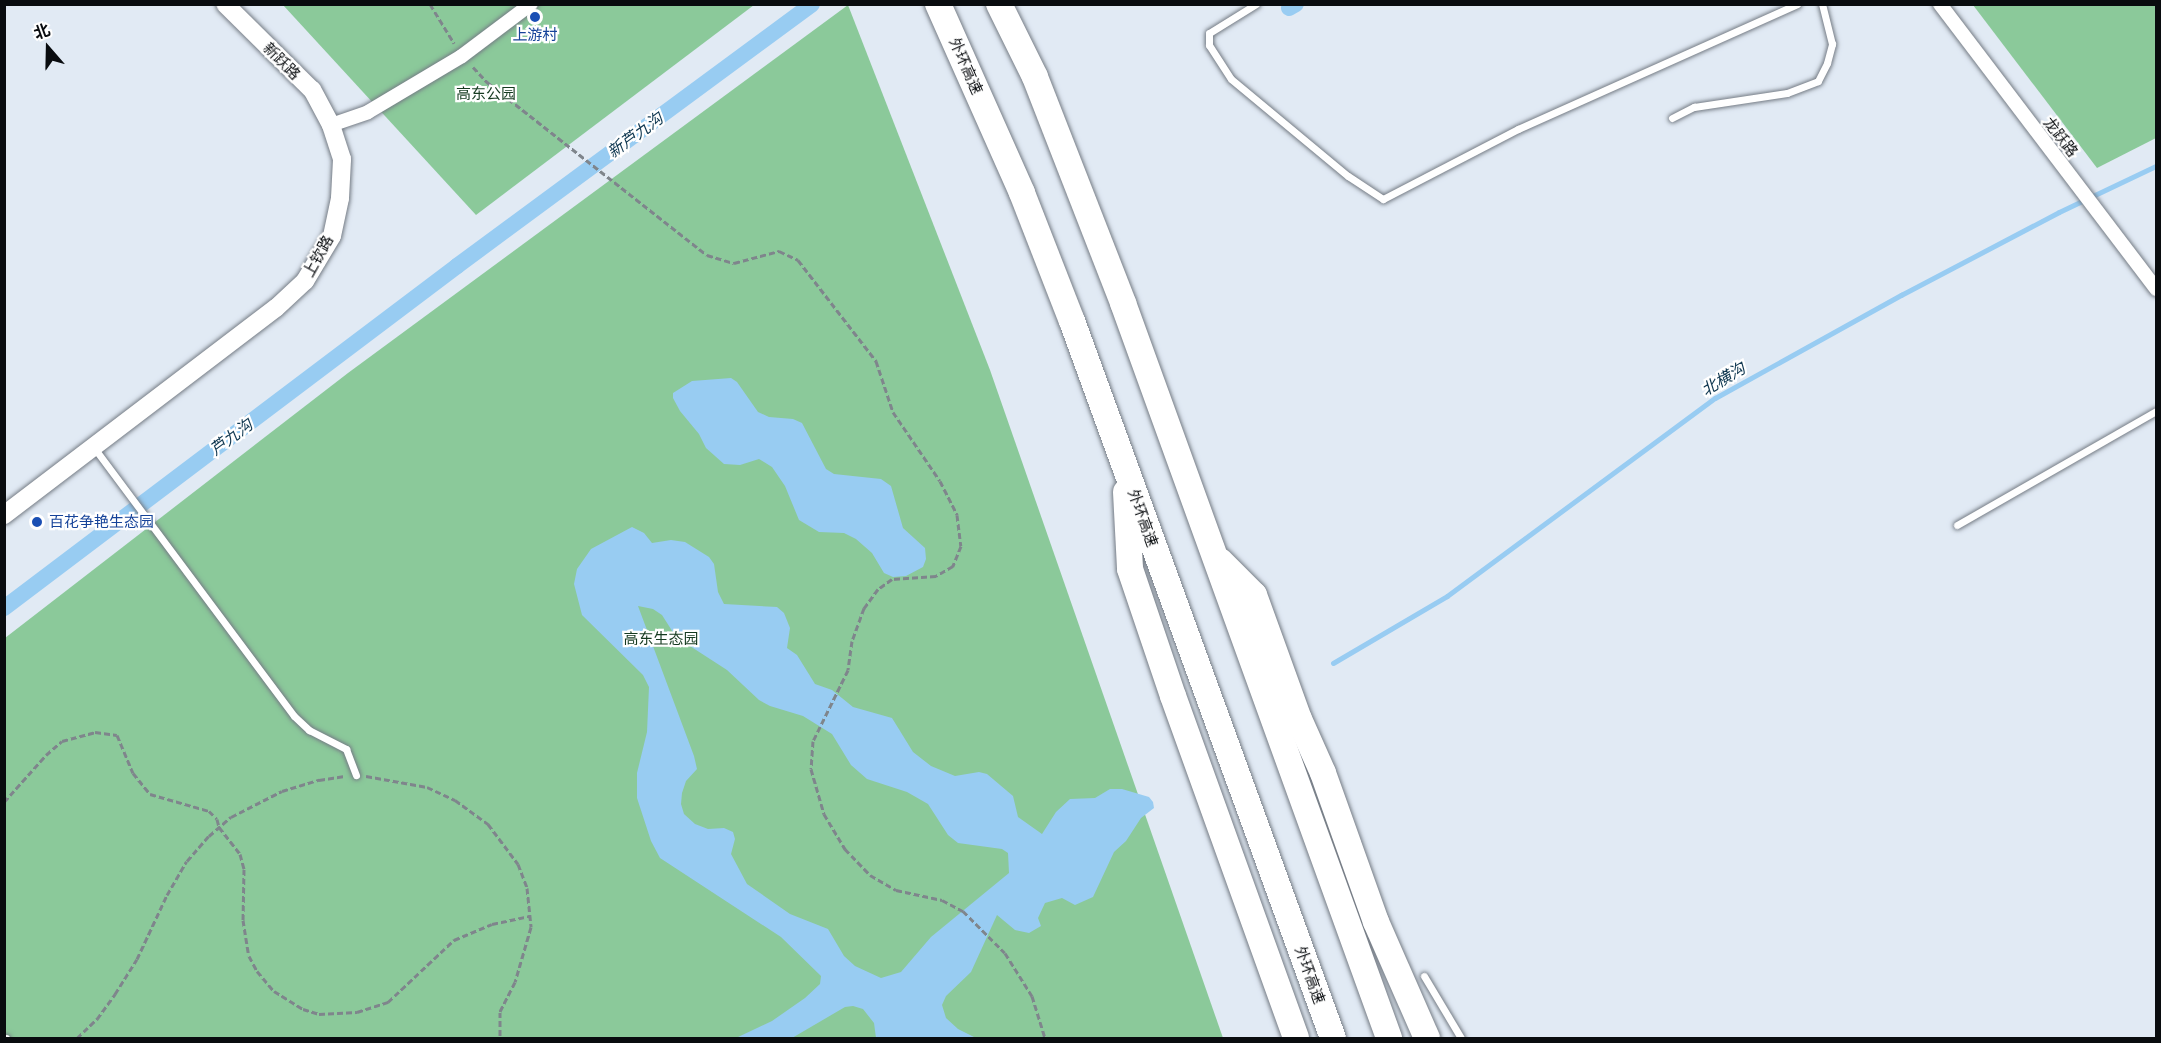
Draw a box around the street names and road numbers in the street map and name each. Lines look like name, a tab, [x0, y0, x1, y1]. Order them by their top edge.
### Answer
street label: 外环高速	[946, 35, 986, 97]
street label: 新跃路	[260, 39, 304, 83]
street label: 龙跃路	[2040, 114, 2082, 160]
street label: 上钦路	[299, 232, 337, 280]
street label: 外环高速	[1124, 487, 1162, 549]
street label: 外环高速	[1291, 944, 1329, 1006]

